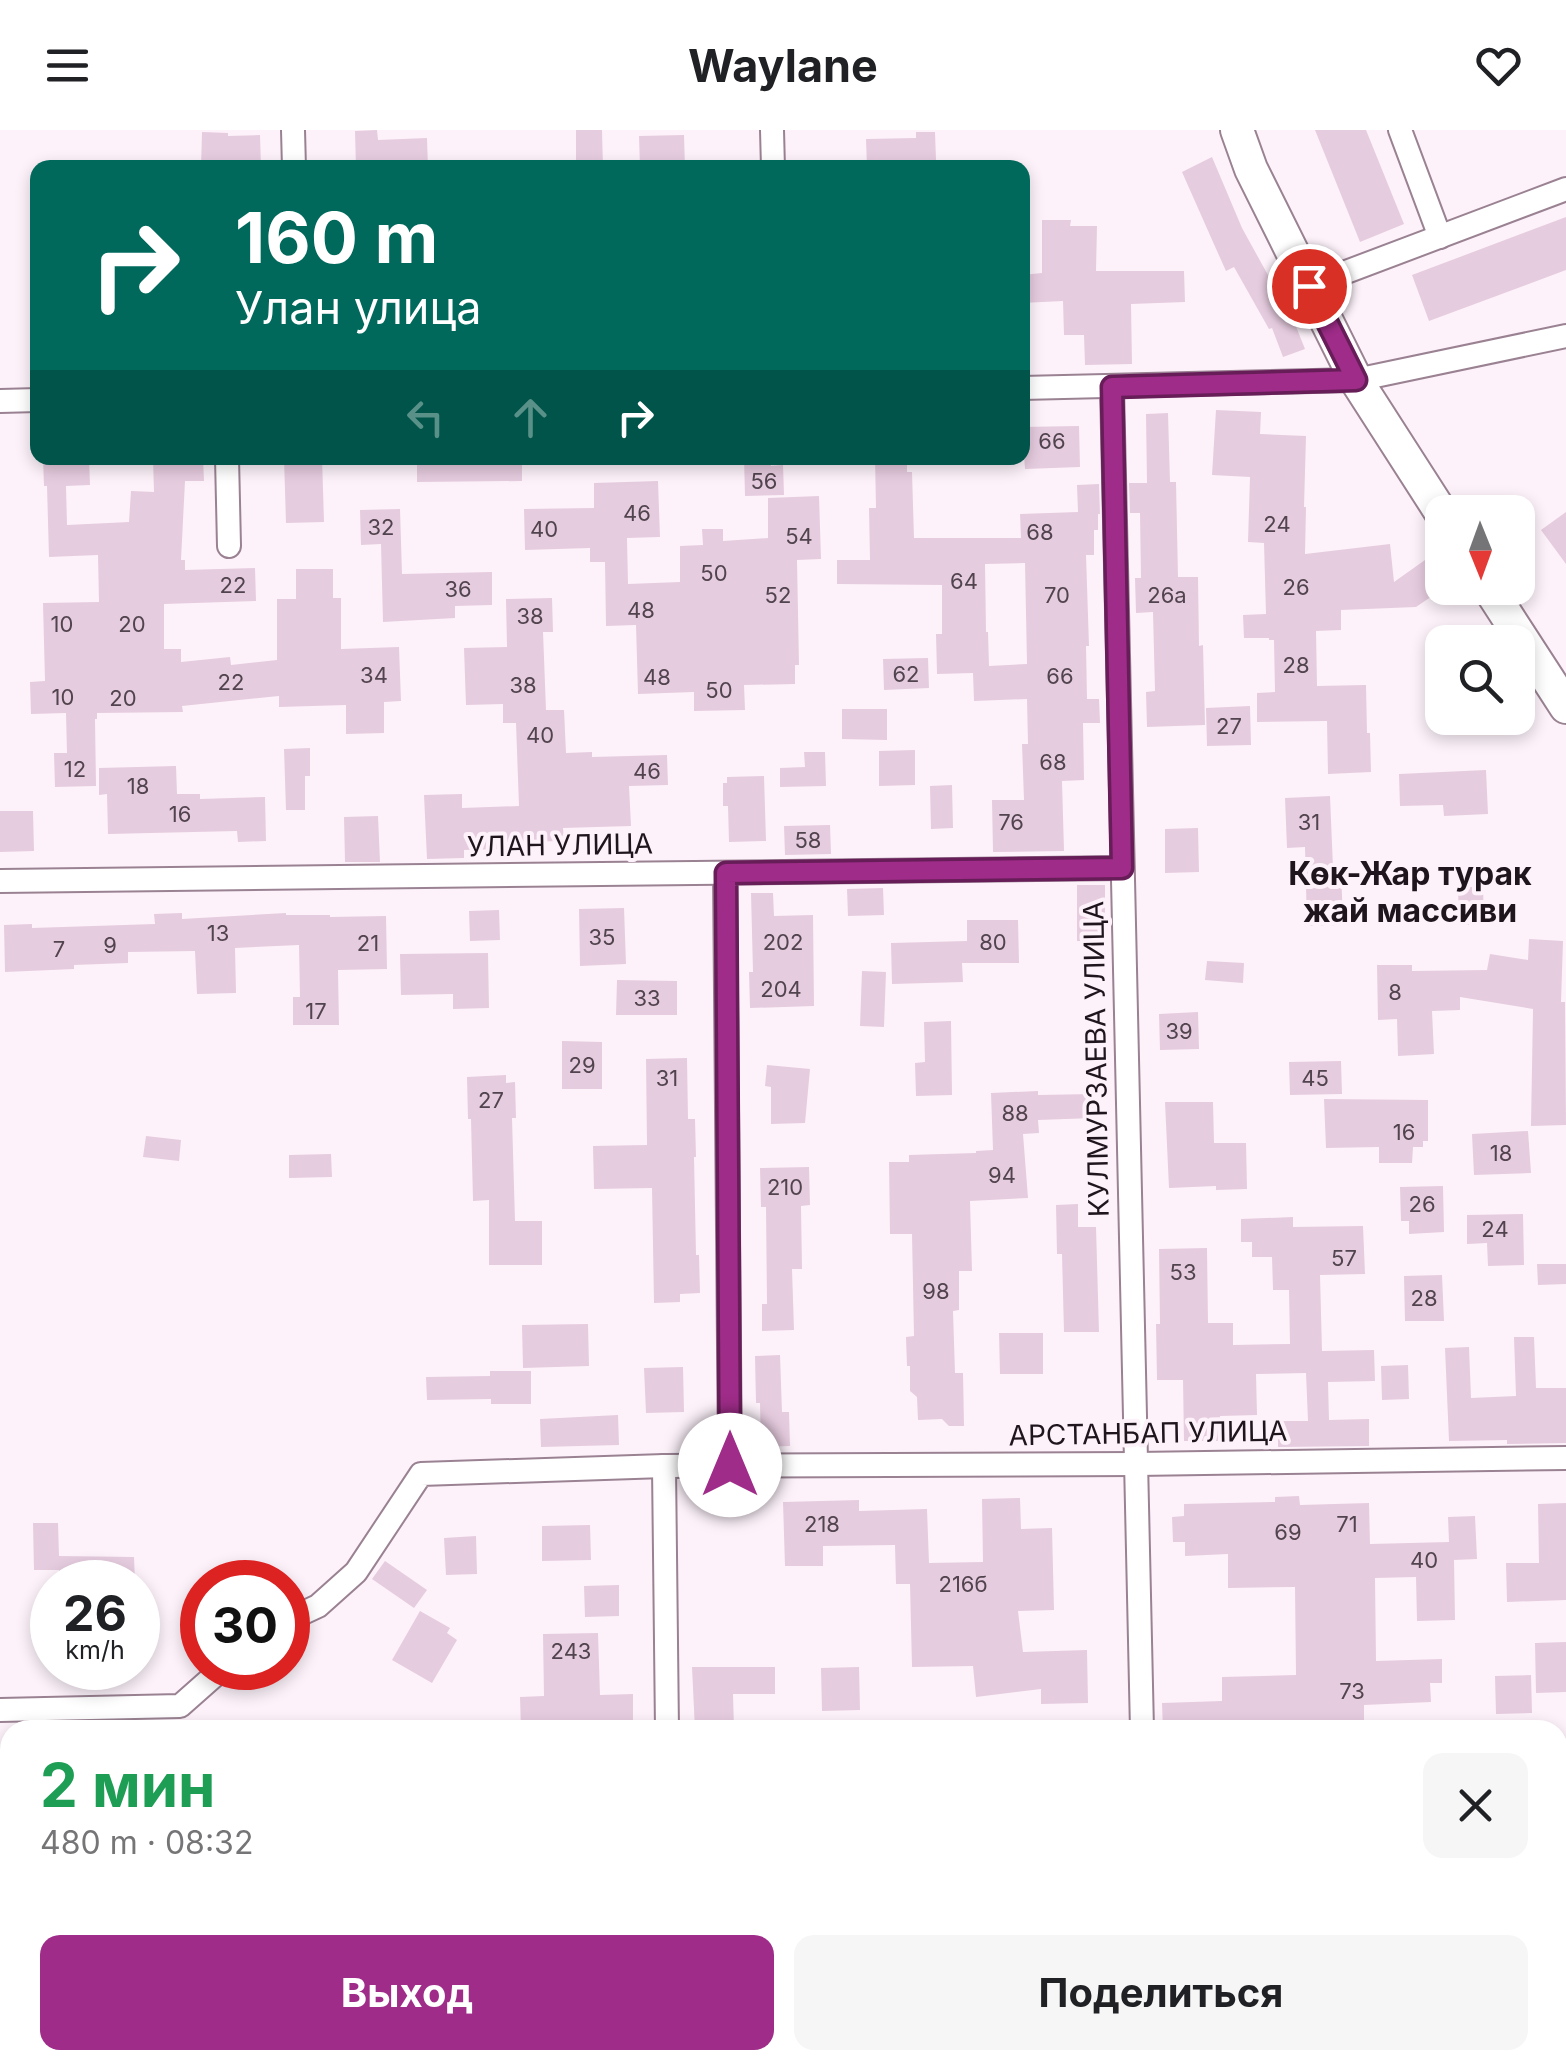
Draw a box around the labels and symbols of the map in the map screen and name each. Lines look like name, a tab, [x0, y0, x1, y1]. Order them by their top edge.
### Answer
pin	[1267, 244, 1352, 329]
house number: 66	[1038, 428, 1066, 454]
house number: 56	[750, 468, 778, 494]
north arrow	[1425, 495, 1535, 605]
house number: 46	[623, 500, 651, 526]
house number: 24	[1263, 511, 1291, 537]
house number: 32	[367, 514, 395, 540]
house number: 40	[530, 516, 558, 542]
house number: 68	[1026, 519, 1054, 545]
house number: 54	[785, 523, 813, 549]
house number: 50	[700, 560, 728, 586]
house number: 64	[950, 568, 978, 594]
house number: 22	[220, 572, 246, 598]
house number: 26	[1282, 574, 1310, 600]
house number: 36	[444, 576, 472, 602]
house number: 52	[765, 582, 791, 608]
house number: 70	[1044, 582, 1070, 608]
house number: 26а	[1147, 582, 1187, 608]
house number: 48	[627, 597, 655, 623]
house number: 38	[516, 603, 544, 629]
house number: 10	[51, 611, 73, 637]
house number: 20	[118, 611, 146, 637]
house number: 28	[1282, 652, 1310, 678]
house number: 62	[892, 661, 920, 687]
house number: 34	[360, 662, 388, 688]
house number: 66	[1046, 663, 1074, 689]
house number: 48	[643, 664, 671, 690]
house number: 22	[218, 669, 244, 695]
house number: 38	[509, 672, 537, 698]
house number: 50	[705, 677, 733, 703]
house number: 10	[52, 684, 74, 710]
house number: 20	[109, 685, 137, 711]
house number: 27	[1216, 713, 1242, 739]
house number: 40	[526, 722, 554, 748]
house number: 68	[1039, 749, 1067, 775]
house number: 12	[64, 756, 86, 782]
house number: 46	[633, 758, 661, 784]
house number: 18	[127, 773, 149, 799]
house number: 16	[169, 801, 191, 827]
house number: 76	[998, 809, 1024, 835]
house number: 31	[1298, 809, 1320, 835]
street label: УЛАН УЛИЦА	[467, 826, 653, 864]
house number: 58	[795, 827, 821, 853]
district label: Көк-Жар турак жай массиви	[1288, 854, 1532, 930]
street label: КУЛМУРЗАЕВА УЛИЦА	[1076, 901, 1116, 1217]
house number: 13	[207, 920, 229, 946]
house number: 35	[589, 924, 615, 950]
house number: 202	[763, 929, 803, 955]
house number: 80	[979, 929, 1007, 955]
house number: 21	[357, 930, 379, 956]
house number: 9	[103, 932, 117, 958]
house number: 7	[53, 936, 65, 962]
house number: 204	[760, 976, 802, 1002]
house number: 8	[1388, 979, 1402, 1005]
house number: 33	[633, 985, 661, 1011]
house number: 17	[305, 998, 327, 1024]
house number: 39	[1165, 1018, 1193, 1044]
house number: 29	[568, 1052, 596, 1078]
house number: 31	[656, 1065, 678, 1091]
house number: 45	[1301, 1065, 1329, 1091]
house number: 27	[478, 1087, 504, 1113]
house number: 88	[1001, 1100, 1029, 1126]
house number: 16	[1393, 1119, 1415, 1145]
house number: 18	[1490, 1140, 1512, 1166]
house number: 94	[988, 1162, 1016, 1188]
house number: 210	[767, 1174, 803, 1200]
house number: 26	[1408, 1191, 1436, 1217]
house number: 24	[1481, 1216, 1509, 1242]
house number: 57	[1331, 1245, 1357, 1271]
house number: 53	[1170, 1259, 1196, 1285]
house number: 98	[922, 1278, 950, 1304]
house number: 28	[1410, 1285, 1438, 1311]
position arrow	[678, 1413, 782, 1517]
street label: АРСТАНБАП УЛИЦА	[1008, 1414, 1288, 1452]
house number: 218	[804, 1511, 840, 1537]
house number: 71	[1336, 1511, 1358, 1537]
house number: 69	[1274, 1519, 1302, 1545]
house number: 40	[1410, 1547, 1438, 1573]
speed limit sign: 30	[180, 1560, 310, 1690]
house number: 216б	[938, 1571, 988, 1597]
house number: 243	[551, 1638, 591, 1664]
house number: 73	[1339, 1678, 1365, 1704]

